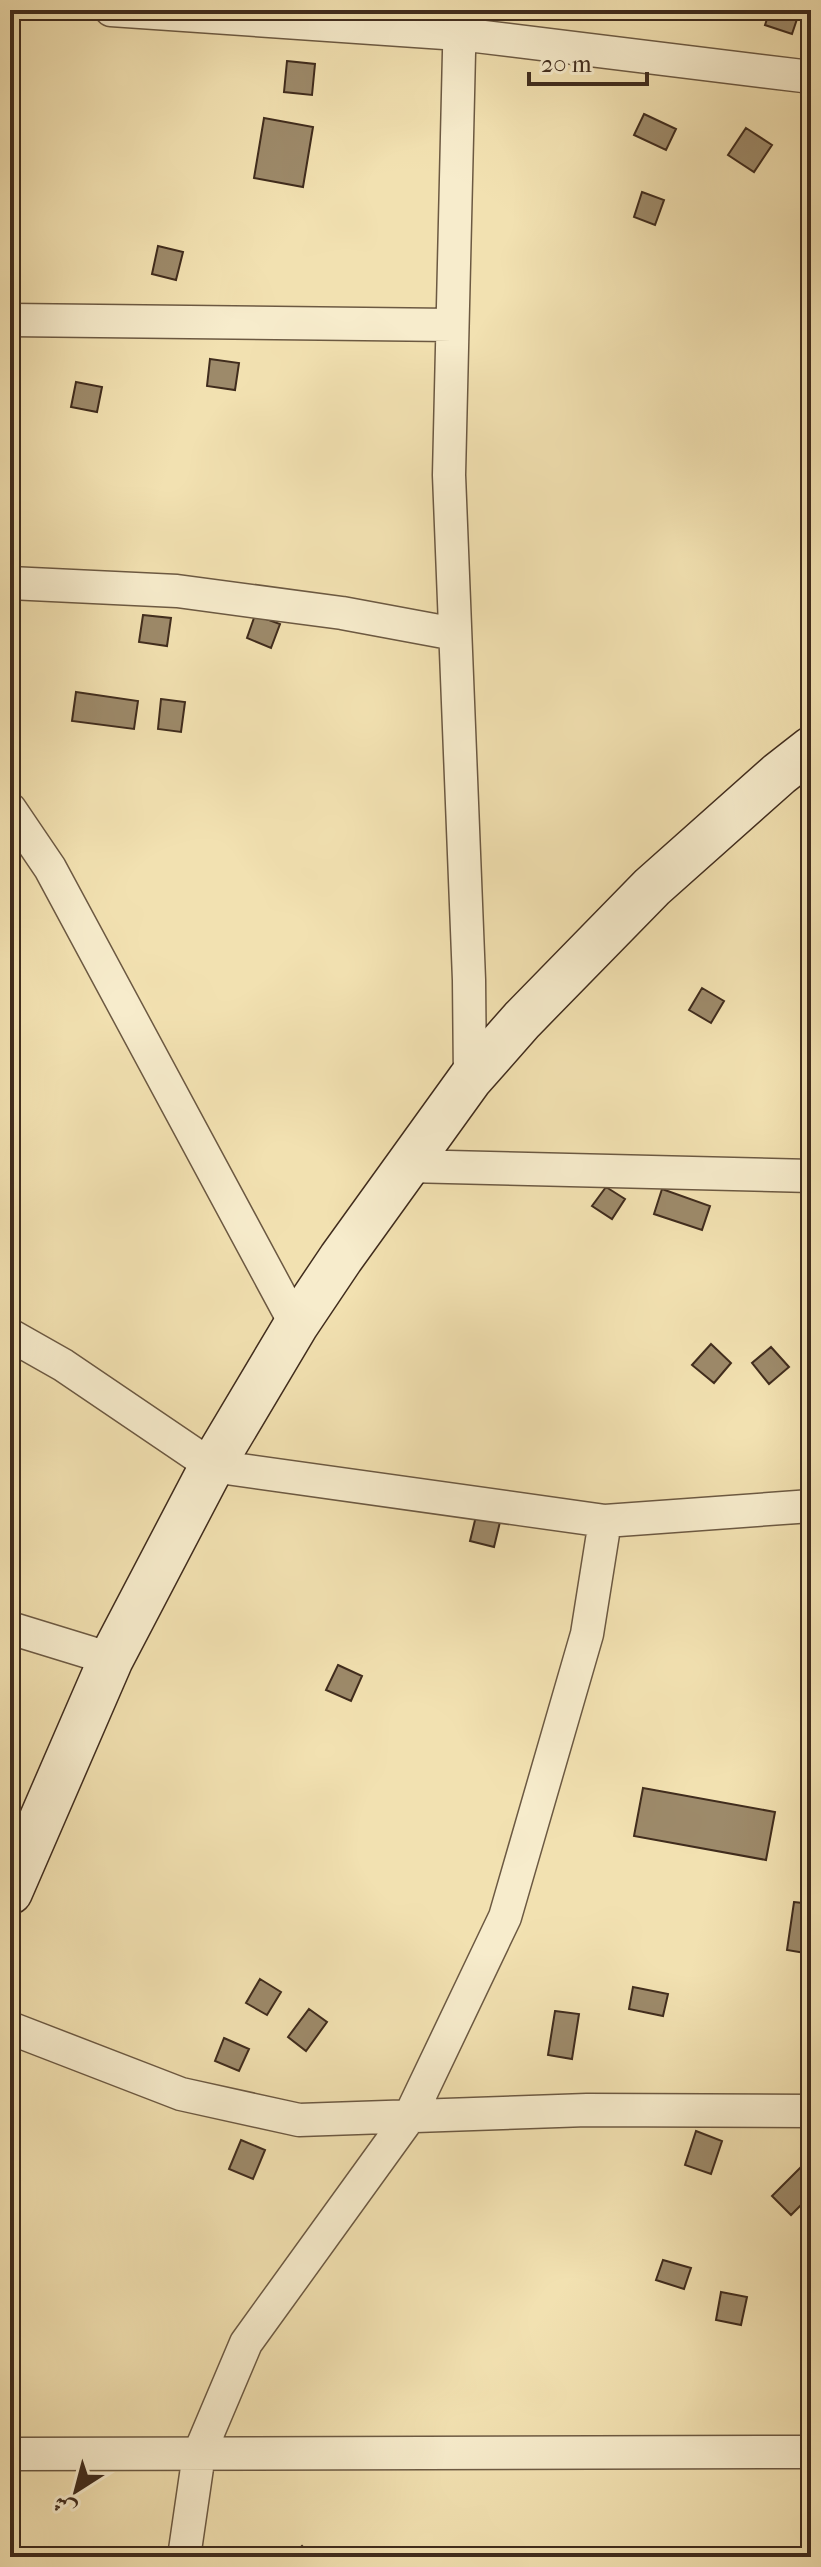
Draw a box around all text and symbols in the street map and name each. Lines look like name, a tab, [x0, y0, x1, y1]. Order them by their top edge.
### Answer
scale bar	[529, 36, 647, 86]
text: 20 m	[541, 50, 592, 78]
north arrow	[36, 2451, 116, 2531]
text: ش	[48, 2489, 81, 2523]

